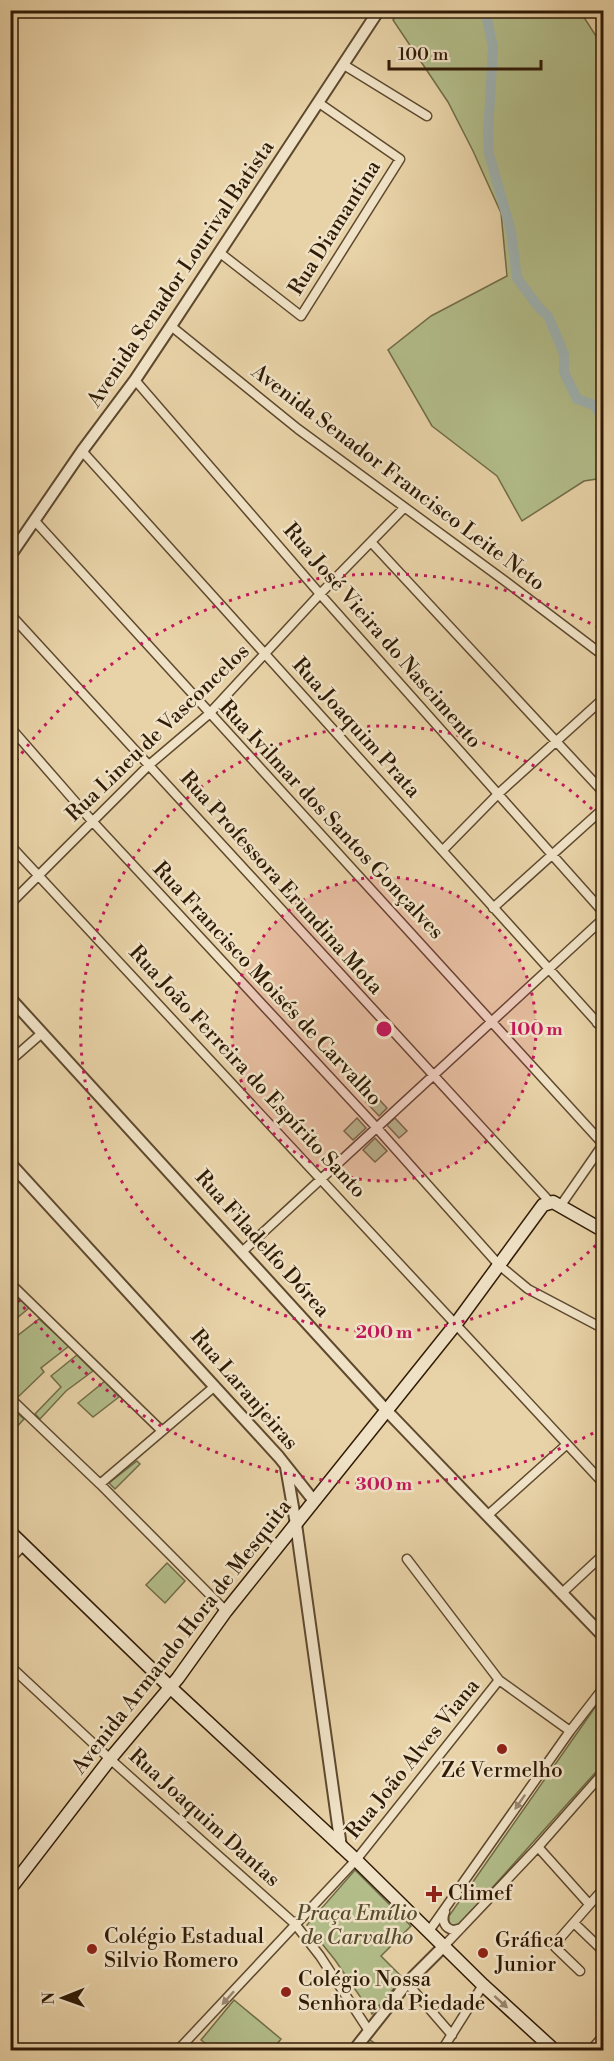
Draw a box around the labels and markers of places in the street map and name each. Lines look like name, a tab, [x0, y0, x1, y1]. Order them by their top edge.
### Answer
centre of rings	[374, 1019, 394, 1039]
marker: Zé Vermelho	[495, 1742, 509, 1756]
place label: Zé Vermelho	[441, 1758, 563, 1784]
place label: Climef	[448, 1881, 514, 1907]
marker: Climef	[425, 1885, 443, 1903]
place label: Colégio Estadual Silvio Romero	[104, 1924, 264, 1974]
place label: Gráfica Junior	[494, 1928, 565, 1978]
marker: Colégio Estadual Silvio Romero	[85, 1942, 99, 1956]
marker: Gráfica Junior	[476, 1946, 490, 1960]
place label: Colégio Nossa Senhora da Piedade	[298, 1967, 485, 2017]
marker: Colégio Nossa Senhora da Piedade	[279, 1985, 293, 1999]

